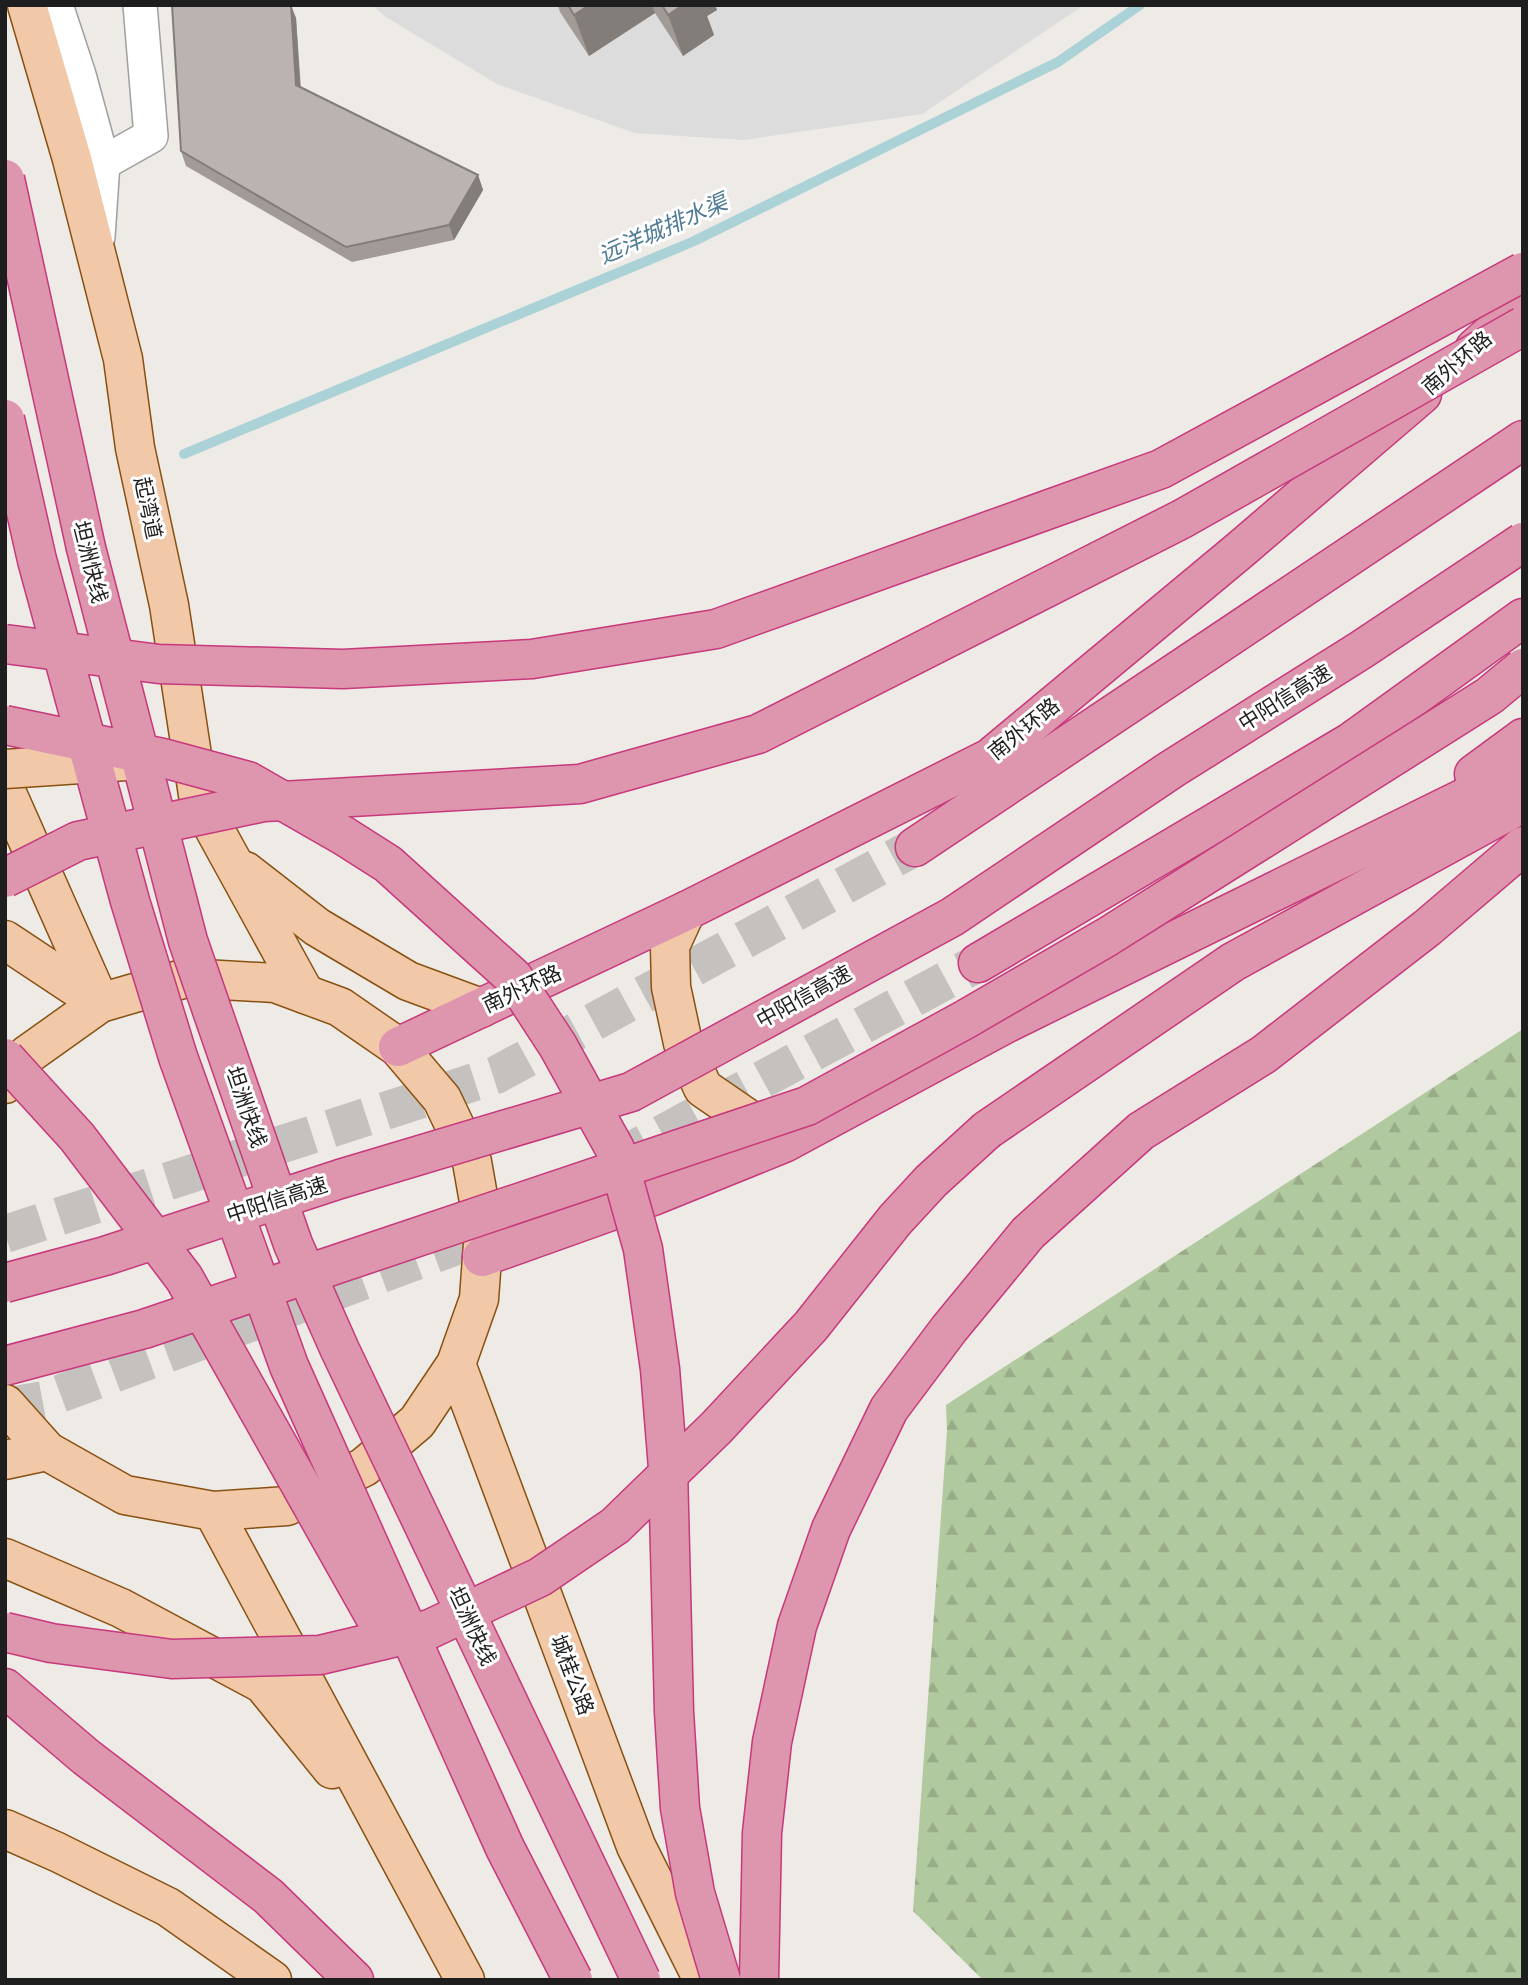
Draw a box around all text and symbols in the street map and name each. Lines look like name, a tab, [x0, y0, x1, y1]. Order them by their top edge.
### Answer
water label: 远洋城排水渠	[593, 185, 735, 272]
street label: 南外环路	[1415, 324, 1499, 402]
street label: 起湾道	[127, 474, 169, 542]
street label: 坦洲快线	[65, 518, 115, 606]
street label: 中阳信高速	[1233, 657, 1337, 739]
street label: 南外环路	[982, 691, 1066, 767]
street label: 南外环路	[478, 958, 566, 1020]
street label: 中阳信高速	[751, 958, 857, 1036]
street label: 坦洲快线	[218, 1062, 274, 1152]
street label: 中阳信高速	[222, 1170, 332, 1230]
street label: 坦洲快线	[441, 1582, 503, 1670]
street label: 城桂公路	[543, 1630, 601, 1720]

